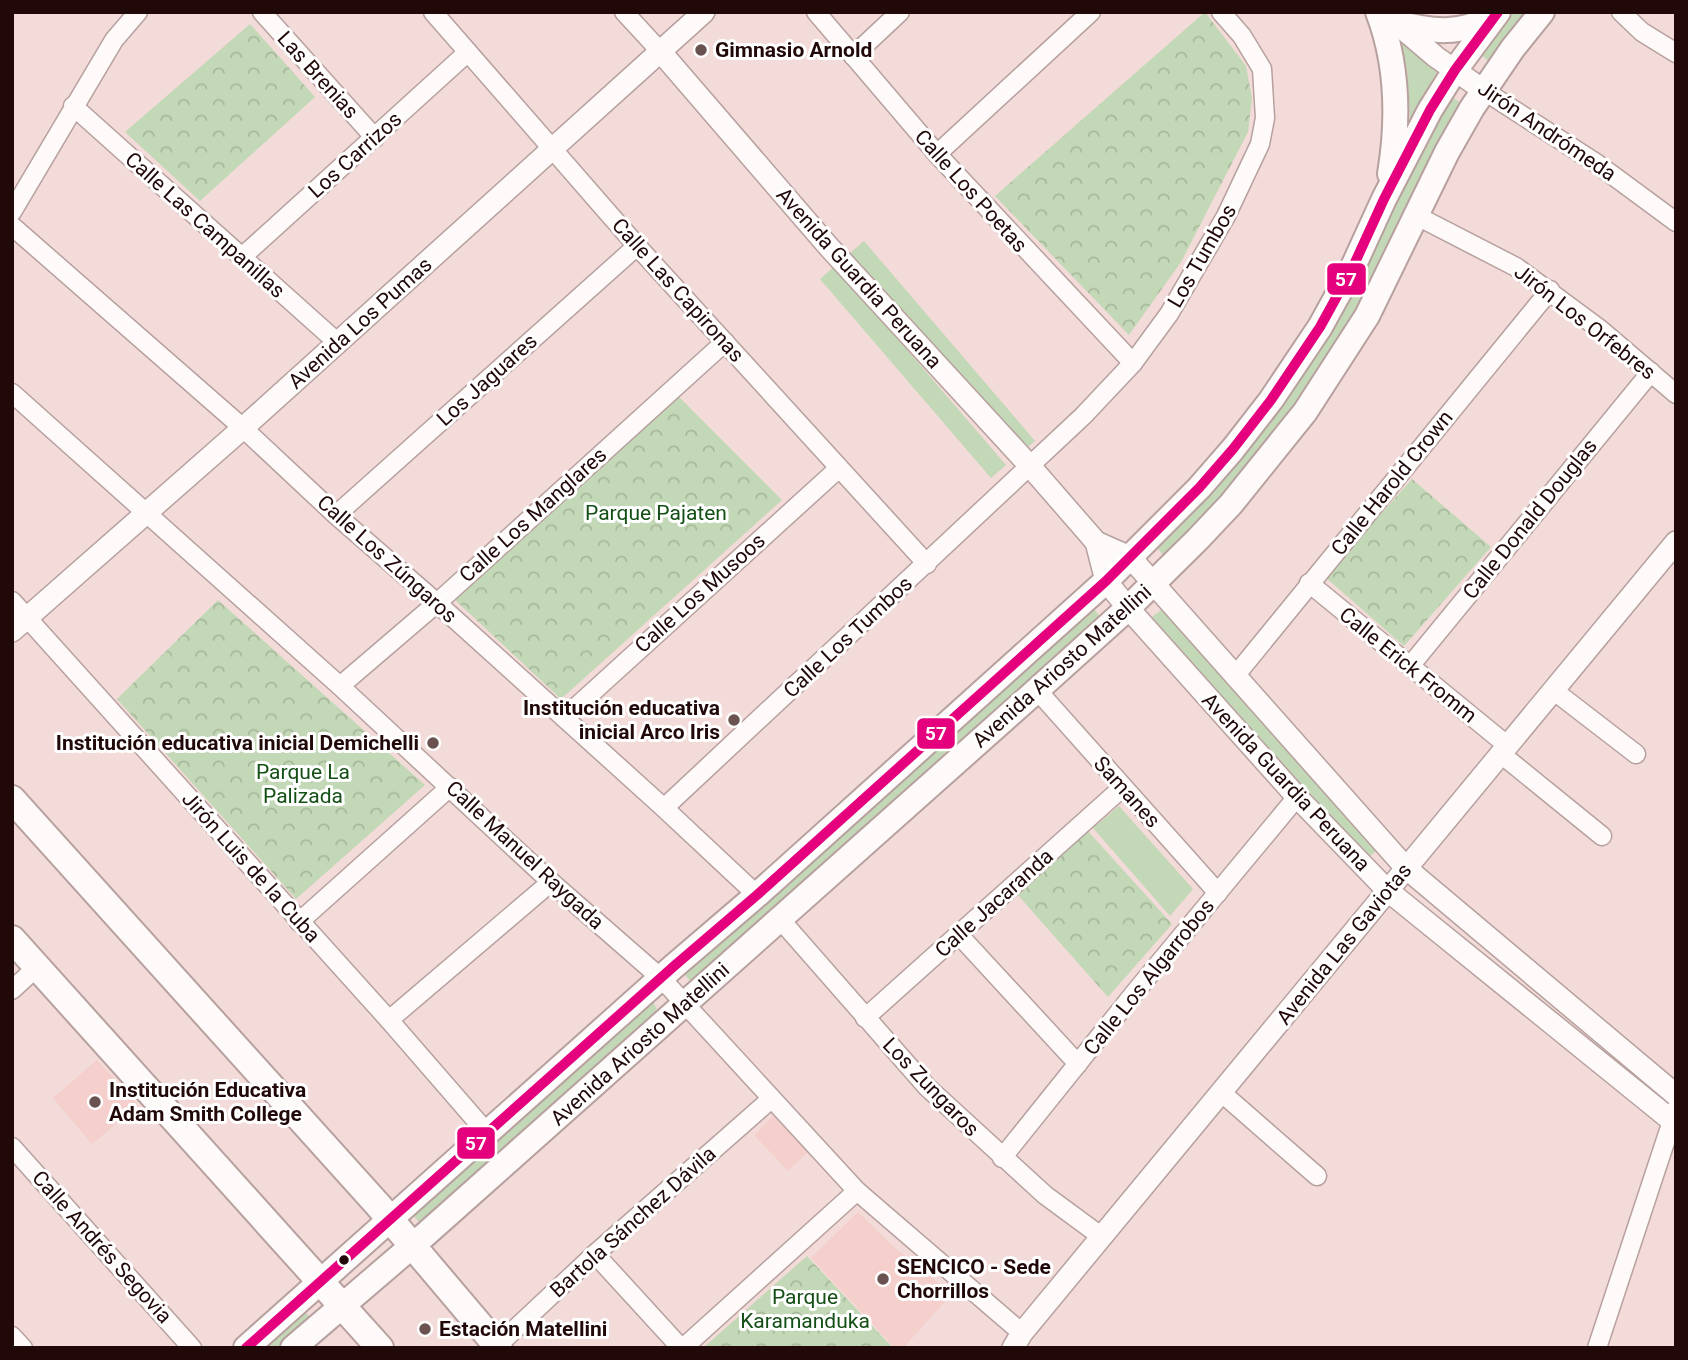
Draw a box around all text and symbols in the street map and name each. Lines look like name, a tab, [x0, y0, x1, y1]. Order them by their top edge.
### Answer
street label: Las Brenias	[273, 27, 363, 123]
place label: Gimnasio Arnold	[715, 38, 872, 62]
marker: Gimnasio Arnold	[693, 42, 709, 58]
street label: Jirón Andrómeda	[1473, 76, 1621, 186]
street label: Los Carrizos	[304, 107, 406, 203]
street label: Calle Los Poetas	[910, 125, 1032, 257]
street label: Calle Las Campanillas	[120, 147, 290, 303]
street label: Avenida Guardia Peruana	[772, 183, 946, 373]
street label: Los Tumbos	[1163, 200, 1241, 312]
street label: Calle Las Capironas	[607, 213, 749, 367]
street label: Avenida Los Pumas	[283, 252, 437, 394]
street label: Jirón Los Orfebres	[1510, 259, 1660, 385]
line badge: 57	[1326, 262, 1367, 296]
text: 57	[1335, 268, 1357, 291]
street label: Los Jaguares	[432, 329, 542, 431]
street label: Calle Harold Crown	[1326, 406, 1458, 560]
street label: Calle Donald Douglas	[1458, 434, 1602, 604]
street label: Calle Los Manglares	[455, 443, 611, 587]
street label: Calle Los Zúngaros	[312, 490, 462, 628]
park label: Parque Pajaten	[585, 501, 727, 525]
street label: Calle Los Musoos	[630, 528, 770, 658]
street label: Calle Los Tumbos	[779, 571, 917, 703]
street label: Avenida Ariosto Matellini	[968, 579, 1156, 753]
street label: Calle Erick Fromm	[1335, 602, 1481, 728]
street label: Avenida Guardia Peruana	[1197, 688, 1375, 876]
place label: Institución educativa inicial Arco Iris	[523, 696, 720, 744]
marker: Institución educativa inicial Arco Iris	[726, 712, 742, 728]
line badge: 57	[916, 717, 956, 750]
text: 57	[925, 722, 947, 745]
place label: Institución educativa inicial Demichelli	[56, 731, 419, 755]
marker: Institución educativa inicial Demichelli	[425, 735, 441, 751]
street label: Samanes	[1089, 752, 1165, 832]
park label: Parque La Palizada	[256, 760, 350, 808]
street label: Calle Manuel Raygada	[441, 776, 609, 934]
street label: Jirón Luis de la Cuba	[177, 787, 325, 947]
street label: Calle Jacaranda	[930, 844, 1058, 962]
street label: Avenida Las Gaviotas	[1272, 859, 1416, 1029]
street label: Calle Los Algarrobos	[1079, 894, 1219, 1060]
street label: Avenida Ariosto Matellini	[546, 957, 734, 1131]
street label: Los Zungaros	[878, 1033, 984, 1141]
place label: Institución Educativa Adam Smith College	[109, 1078, 306, 1126]
marker: Institución Educativa Adam Smith College	[87, 1094, 103, 1110]
line badge: 57	[456, 1126, 496, 1160]
text: 57	[465, 1132, 487, 1155]
street label: Bartola Sánchez Dávila	[545, 1141, 721, 1303]
street label: Calle Andrés Segovia	[27, 1166, 177, 1328]
unlabelled marker	[337, 1253, 351, 1267]
place label: SENCICO - Sede Chorrillos	[897, 1255, 1051, 1303]
marker: SENCICO - Sede Chorrillos	[875, 1271, 891, 1287]
park label: Parque Karamanduka	[740, 1285, 870, 1333]
place label: Estación Matellini	[439, 1317, 607, 1341]
marker: Estación Matellini	[417, 1321, 433, 1337]

